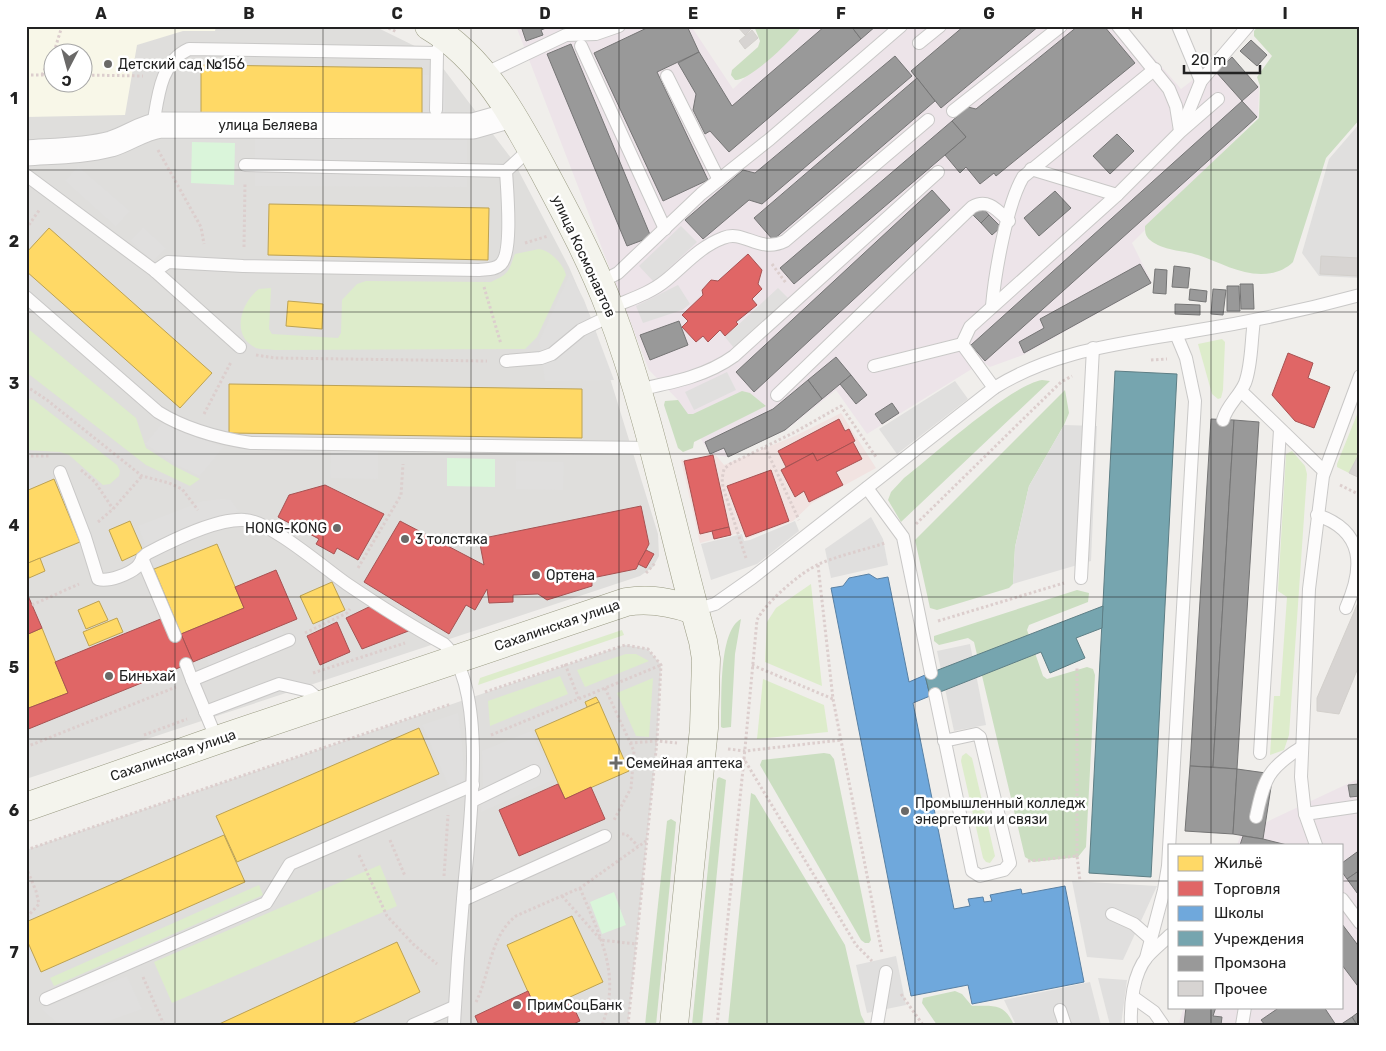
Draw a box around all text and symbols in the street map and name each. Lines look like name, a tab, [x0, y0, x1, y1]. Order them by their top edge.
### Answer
text: A	[95, 4, 107, 23]
text: B	[243, 4, 255, 23]
text: C	[391, 4, 403, 23]
text: D	[539, 4, 551, 23]
text: E	[688, 4, 698, 23]
text: F	[836, 4, 846, 23]
text: G	[983, 4, 995, 23]
text: H	[1131, 4, 1143, 23]
text: I	[1282, 4, 1288, 23]
north arrow	[42, 42, 92, 92]
scale bar	[1184, 42, 1260, 74]
text: 20 m	[1191, 51, 1226, 69]
place label: Детский сад №156	[118, 56, 245, 73]
marker: Детский сад №156	[102, 58, 114, 70]
text: С	[61, 71, 72, 89]
text: 1	[10, 89, 18, 108]
street label: улица Беляева	[218, 117, 318, 134]
street label: улица Космонавтов	[548, 192, 619, 320]
text: 2	[9, 232, 19, 251]
text: 3	[9, 374, 19, 393]
text: 4	[9, 516, 20, 535]
place label: HONG-KONG	[245, 520, 327, 537]
marker: HONG-KONG	[331, 522, 343, 534]
place label: 3 толстяка	[415, 531, 488, 548]
marker: 3 толстяка	[399, 533, 411, 545]
place label: Ортена	[546, 567, 595, 584]
marker: Ортена	[530, 569, 542, 581]
street label: Сахалинская улица	[492, 596, 622, 655]
text: 5	[9, 658, 19, 677]
place label: Биньхай	[119, 668, 176, 685]
marker: Биньхай	[103, 670, 115, 682]
street label: Сахалинская улица	[108, 726, 238, 785]
place label: Семейная аптека	[626, 755, 743, 772]
marker: Семейная аптека	[610, 757, 622, 769]
place label: Промышленный колледж энергетики и связи	[915, 795, 1085, 828]
text: 6	[9, 801, 19, 820]
marker: Промышленный колледж энергетики и связи	[899, 805, 911, 817]
legend	[1168, 844, 1344, 1008]
text: Жильё	[1214, 854, 1263, 872]
text: Торговля	[1214, 880, 1280, 898]
text: Школы	[1214, 904, 1264, 922]
text: Учреждения	[1214, 930, 1304, 948]
text: 7	[9, 943, 19, 962]
text: Промзона	[1214, 954, 1286, 972]
text: Прочее	[1214, 980, 1267, 998]
place label: ПримСоцБанк	[527, 997, 623, 1014]
marker: ПримСоцБанк	[511, 999, 523, 1011]

